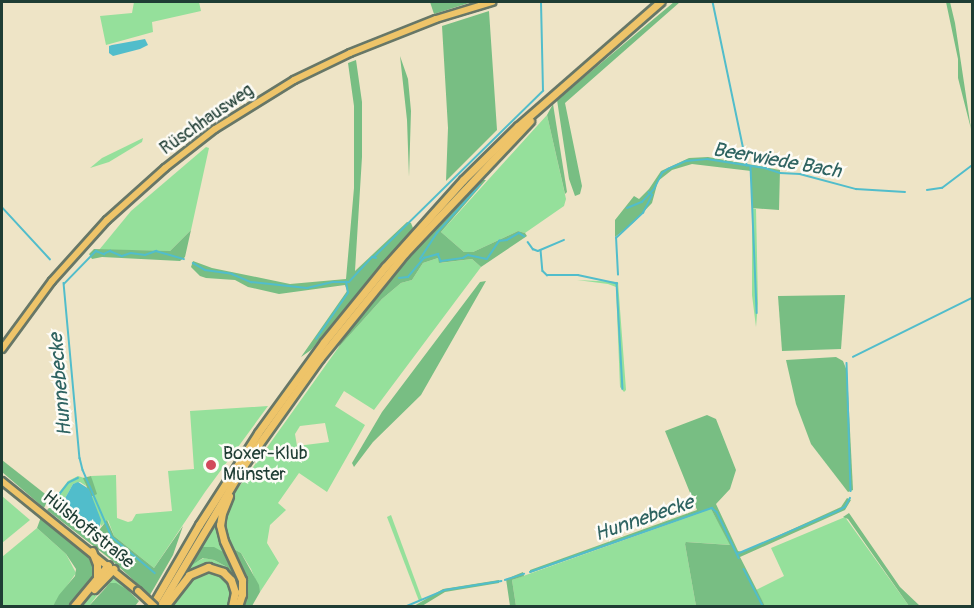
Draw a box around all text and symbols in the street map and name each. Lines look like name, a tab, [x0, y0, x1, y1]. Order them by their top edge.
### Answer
street label: Rüschhausweg	[156, 80, 258, 160]
water label: Beerwiede Bach	[711, 137, 843, 183]
water label: Hunnebecke	[44, 333, 76, 437]
place label: Boxer-Klub Münster	[223, 444, 308, 486]
marker: Boxer-Klub Münster	[204, 458, 218, 472]
street label: Hülshoffstraße	[38, 486, 138, 574]
water label: Hunnebecke	[591, 490, 697, 546]

